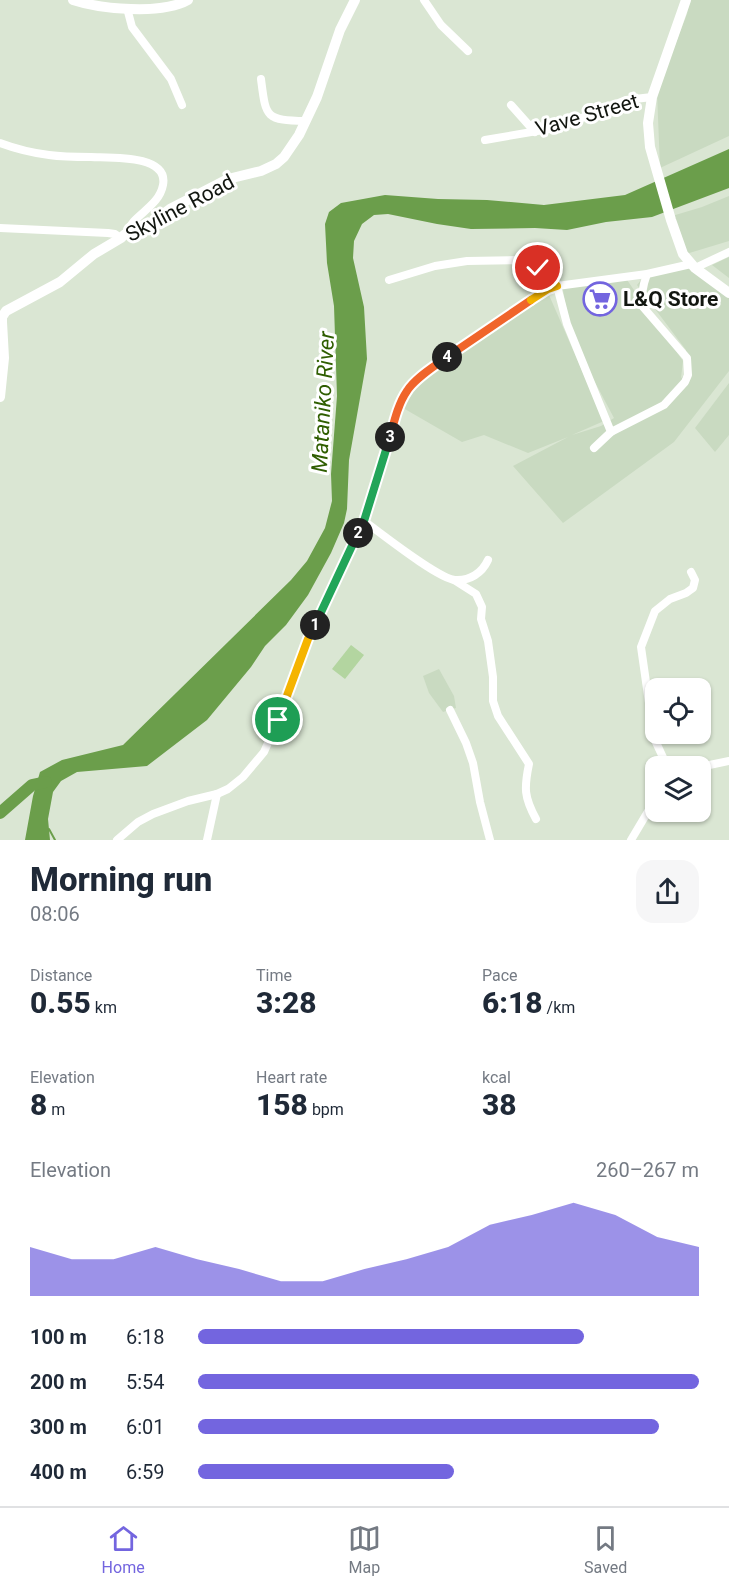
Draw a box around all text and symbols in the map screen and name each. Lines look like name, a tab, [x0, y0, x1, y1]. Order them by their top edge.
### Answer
street label: Vave Street	[533, 89, 641, 141]
street label: Skyline Road	[122, 169, 238, 247]
pin	[512, 242, 563, 293]
icon: check	[521, 251, 554, 284]
supermarket icon: L&Q Store	[582, 281, 618, 317]
place label: L&Q Store	[623, 287, 718, 311]
water label: Mataniko River	[307, 330, 339, 473]
pin: 4	[432, 342, 462, 372]
text: 4	[442, 347, 452, 366]
pin: 3	[375, 422, 405, 452]
text: 3	[385, 427, 395, 446]
pin: 2	[343, 518, 373, 548]
text: 2	[353, 523, 363, 542]
pin: 1	[300, 610, 330, 640]
text: 1	[310, 615, 320, 634]
map controls	[645, 678, 711, 822]
button: locate	[645, 678, 711, 744]
pin	[252, 694, 303, 745]
icon: arrive	[261, 703, 294, 736]
button: layers	[645, 756, 711, 822]
text: Morning run	[30, 860, 212, 899]
button: share	[636, 860, 699, 923]
text: 08:06	[30, 902, 80, 926]
text: Distance	[30, 966, 92, 985]
text: Time	[256, 966, 292, 985]
text: Pace	[482, 966, 518, 985]
text: 0.55	[30, 985, 91, 1020]
text: 3:28	[256, 985, 317, 1020]
text: 6:18	[482, 985, 543, 1020]
text: km	[91, 998, 117, 1017]
text: /km	[543, 998, 575, 1017]
text: Elevation	[30, 1068, 95, 1087]
text: Heart rate	[256, 1068, 327, 1087]
text: kcal	[482, 1068, 511, 1087]
text: 8	[30, 1087, 47, 1122]
text: 158	[256, 1087, 308, 1122]
text: 38	[482, 1087, 517, 1122]
text: m	[47, 1100, 65, 1119]
text: bpm	[308, 1100, 344, 1119]
text: Elevation	[30, 1158, 111, 1182]
text: 260–267 m	[596, 1158, 699, 1182]
text: 100 m	[30, 1325, 87, 1349]
text: 6:18	[126, 1325, 165, 1349]
text: 200 m	[30, 1370, 87, 1394]
text: 5:54	[126, 1370, 165, 1394]
text: 300 m	[30, 1415, 87, 1439]
text: 6:01	[126, 1415, 165, 1439]
text: 400 m	[30, 1460, 87, 1484]
text: 6:59	[126, 1460, 165, 1484]
tab: Home	[102, 1522, 145, 1577]
tab: Map	[348, 1522, 381, 1577]
tab: Saved	[584, 1522, 627, 1577]

